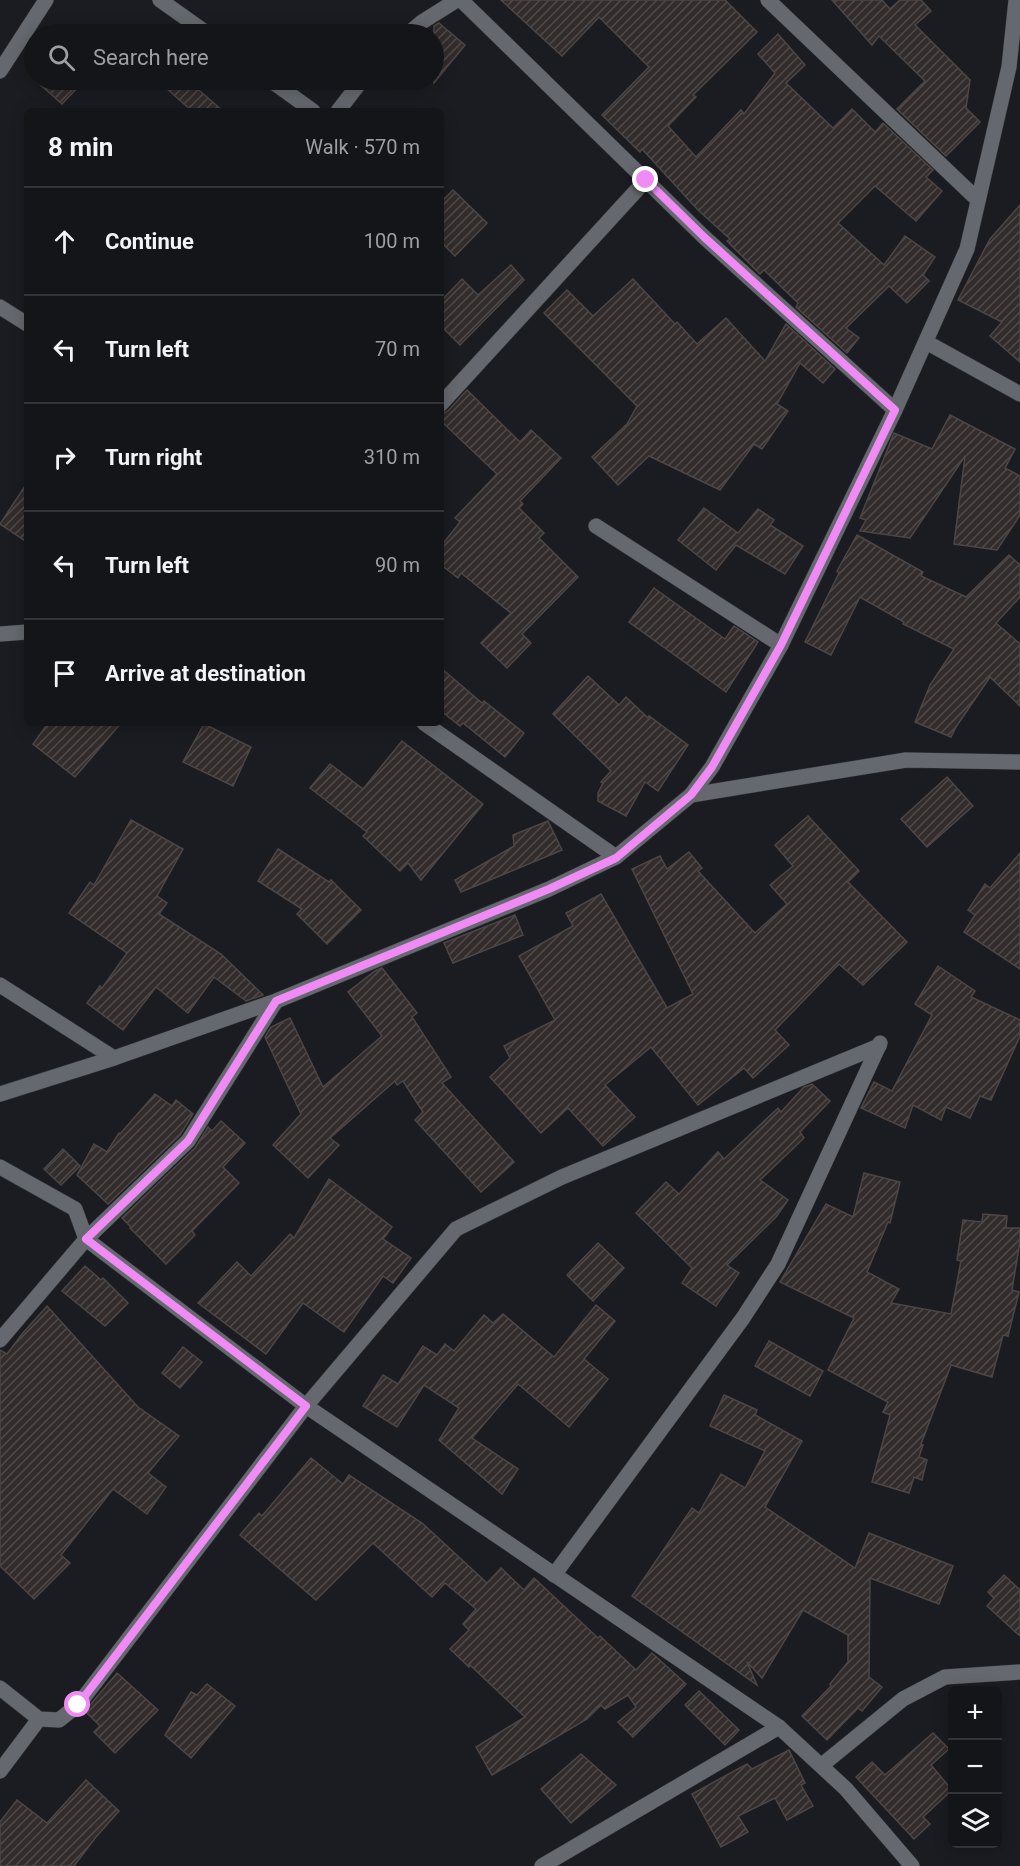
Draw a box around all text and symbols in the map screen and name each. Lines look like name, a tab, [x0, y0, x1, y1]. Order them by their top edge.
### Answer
search box	[24, 24, 444, 90]
icon: search	[45, 41, 78, 74]
text: Search here	[93, 45, 209, 70]
text: 8 min	[48, 132, 113, 162]
text: Walk · 570 m	[305, 135, 420, 159]
route end	[632, 166, 658, 192]
icon: ahead	[48, 225, 81, 258]
text: Continue	[105, 229, 194, 254]
text: 100 m	[364, 229, 420, 253]
icon: left	[48, 333, 81, 366]
text: Turn left	[105, 337, 189, 362]
text: 70 m	[375, 337, 420, 361]
icon: right	[48, 441, 81, 474]
text: Turn right	[105, 445, 202, 470]
text: 310 m	[364, 445, 420, 469]
icon: left	[48, 549, 81, 582]
text: Turn left	[105, 553, 189, 578]
text: 90 m	[375, 553, 420, 577]
icon: arrive	[48, 657, 81, 690]
text: Arrive at destination	[105, 661, 306, 686]
map controls	[948, 1686, 1002, 1848]
button: +	[948, 1686, 1002, 1740]
route start	[64, 1691, 90, 1717]
button: −	[948, 1740, 1002, 1794]
button: layers	[948, 1794, 1002, 1848]

